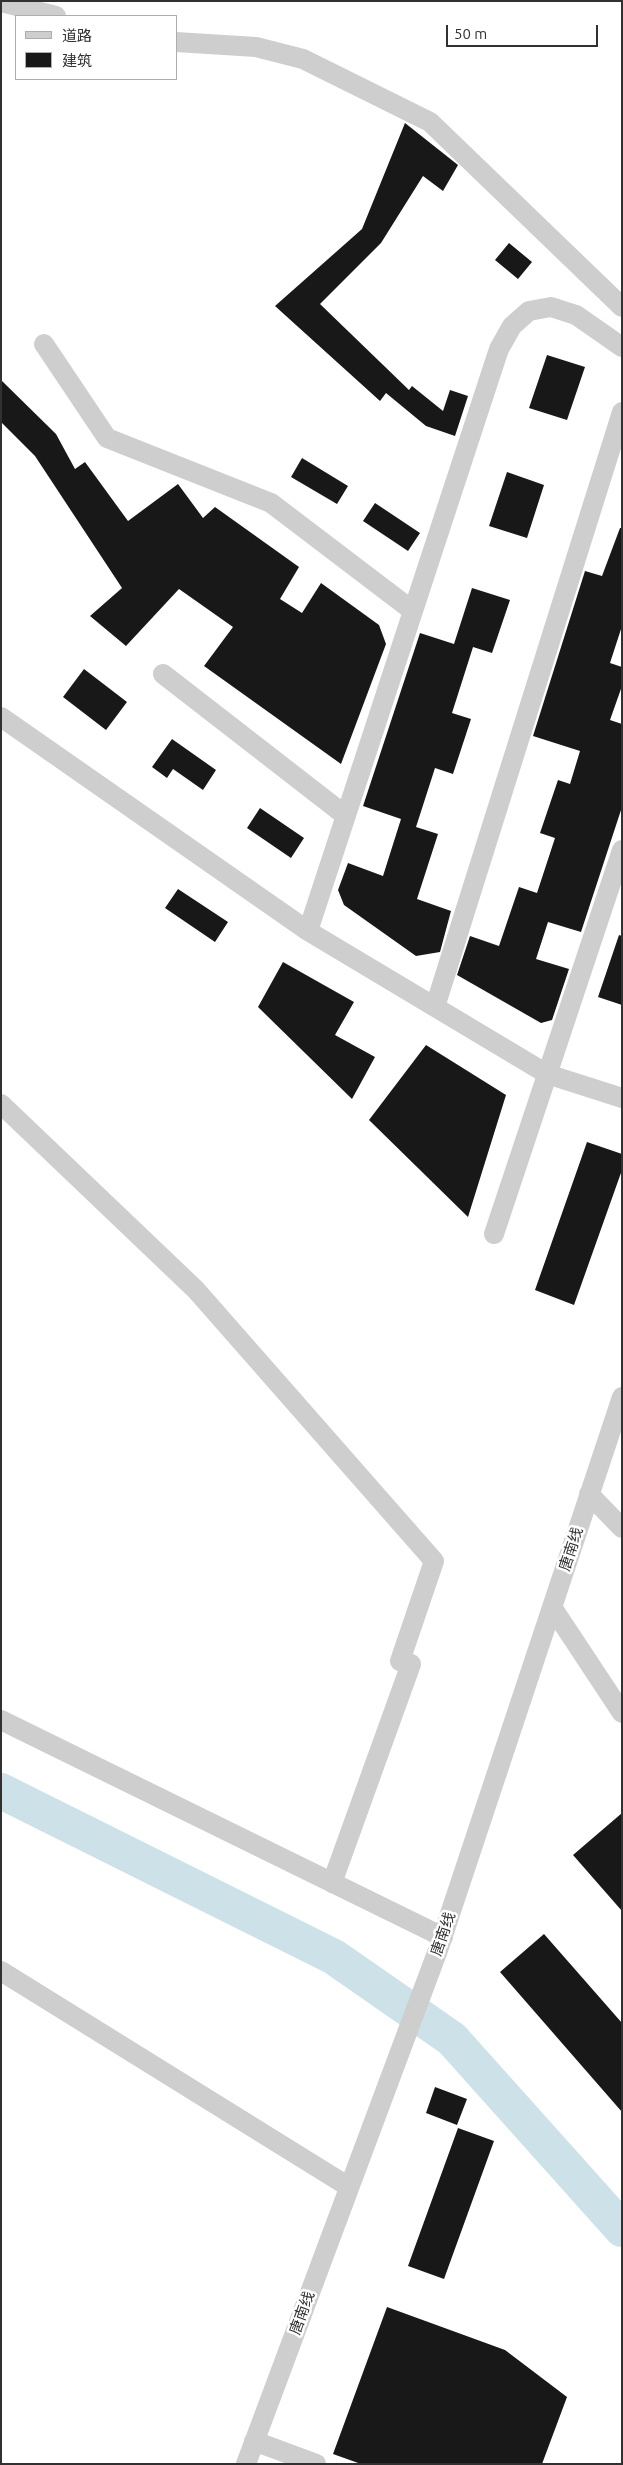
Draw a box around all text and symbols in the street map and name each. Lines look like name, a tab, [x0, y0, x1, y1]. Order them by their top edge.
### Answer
legend	[15, 15, 178, 80]
scale bar	[448, 15, 600, 47]
text: 50 m	[454, 25, 487, 42]
text: 道路	[62, 27, 92, 44]
text: 建筑	[62, 52, 92, 69]
street label: 唐南线	[555, 1525, 587, 1573]
street label: 唐南线	[427, 1910, 459, 1958]
street label: 唐南线	[286, 2289, 318, 2337]

